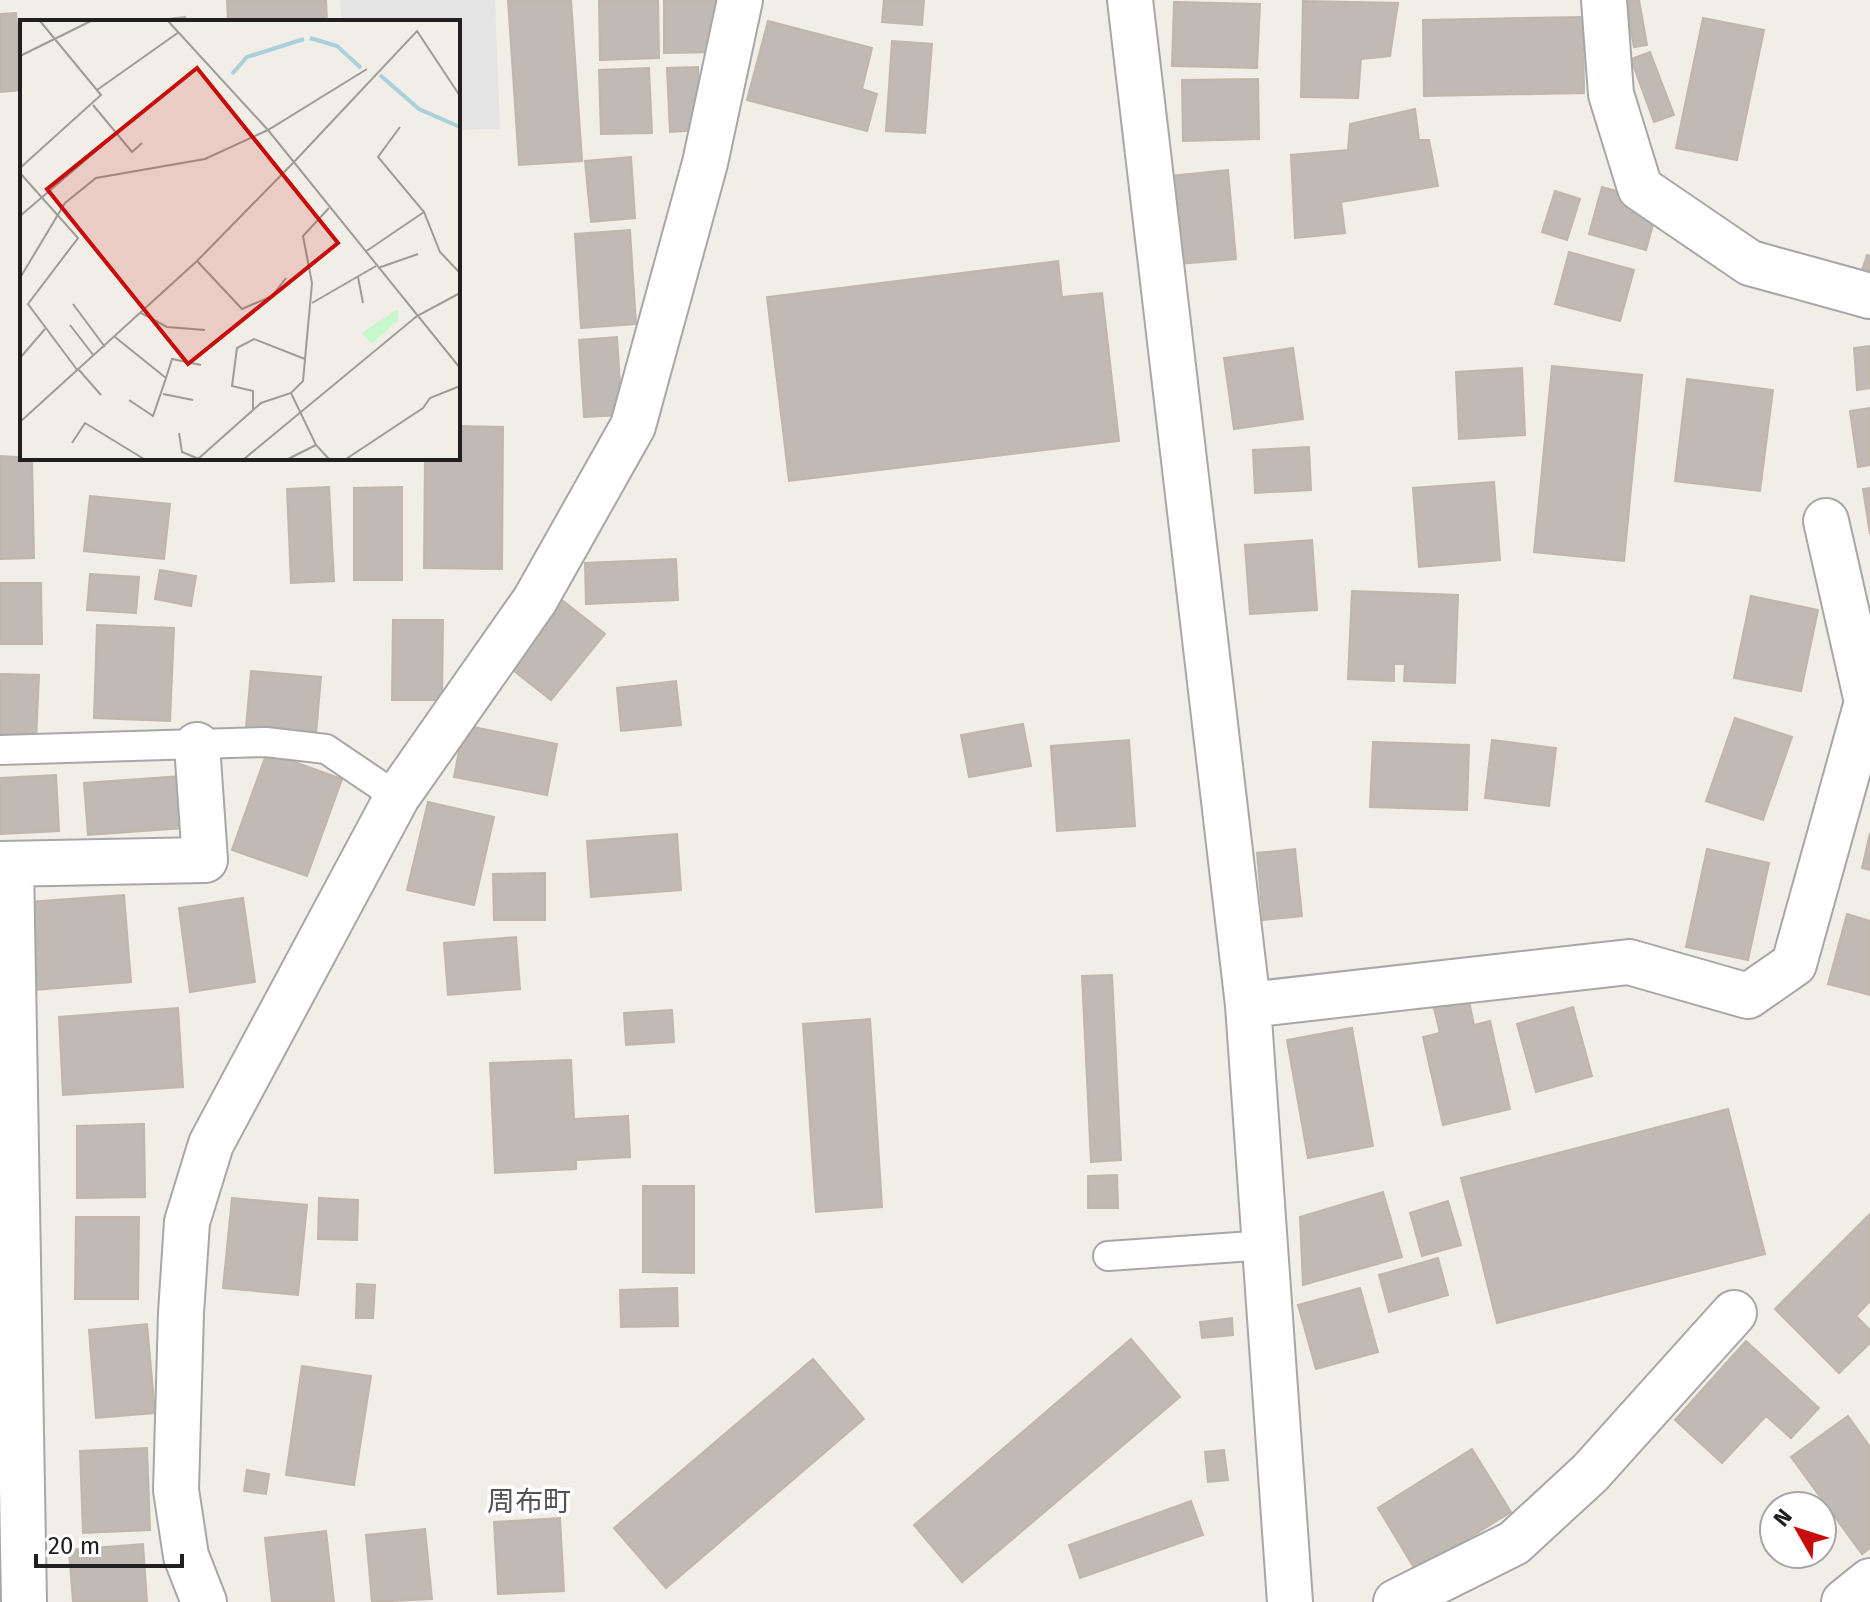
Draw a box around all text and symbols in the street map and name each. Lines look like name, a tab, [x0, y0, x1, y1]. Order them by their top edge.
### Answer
inset map	[20, 20, 460, 460]
district label: 周布町	[487, 1485, 571, 1518]
north arrow	[1758, 1490, 1838, 1570]
text: N	[1768, 1504, 1798, 1532]
scale bar	[36, 1518, 182, 1568]
text: 20 m	[48, 1532, 100, 1560]

